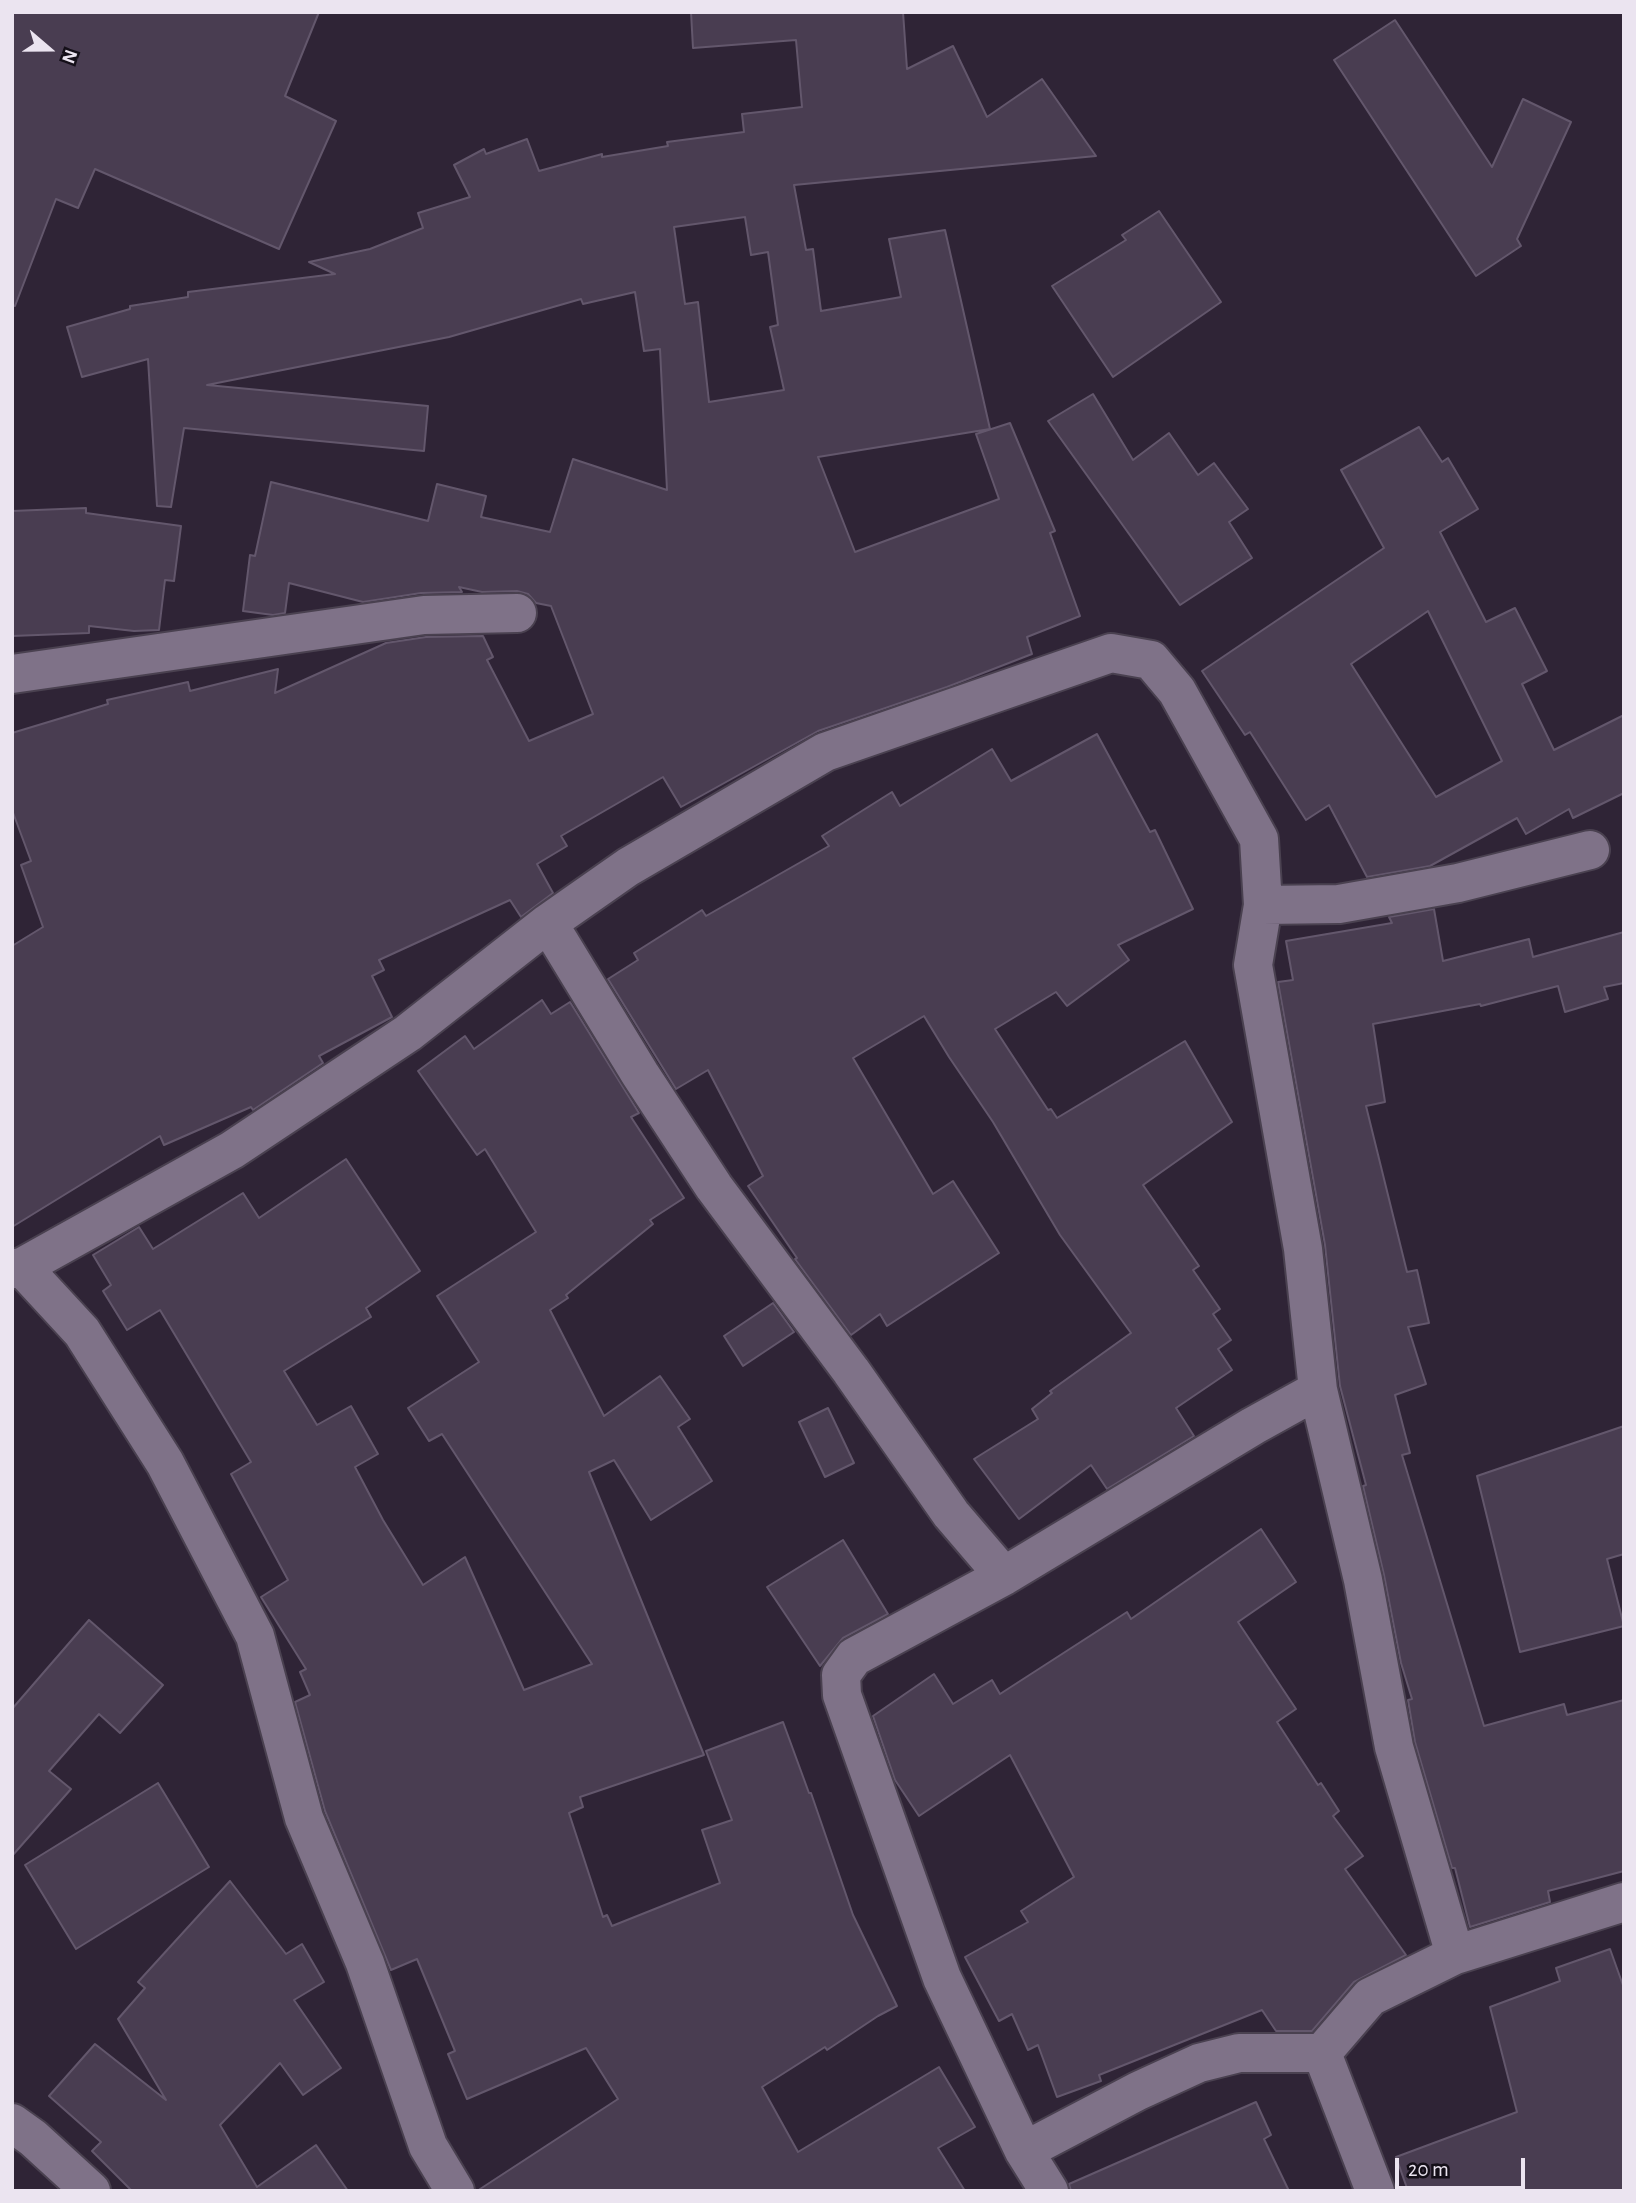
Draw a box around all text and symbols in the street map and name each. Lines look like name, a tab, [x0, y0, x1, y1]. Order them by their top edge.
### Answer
north arrow	[14, 14, 84, 84]
text: N	[58, 47, 80, 66]
scale bar	[1398, 2144, 1528, 2188]
text: 20 m	[1408, 2159, 1449, 2180]

